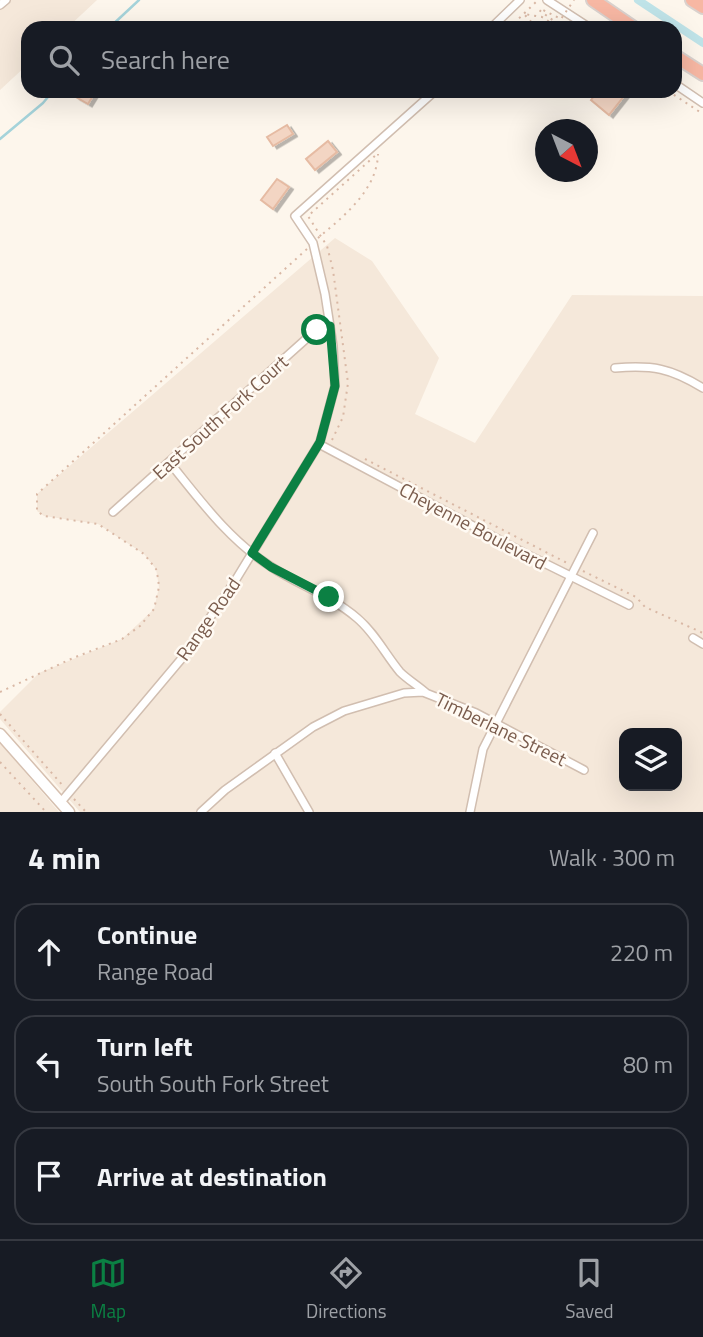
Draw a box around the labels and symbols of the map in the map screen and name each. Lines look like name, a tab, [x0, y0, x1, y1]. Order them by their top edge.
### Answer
north arrow	[535, 119, 598, 182]
route start	[301, 314, 332, 345]
street label: East South Fork Court	[145, 347, 294, 486]
street label: Cheyenne Boulevard	[394, 474, 552, 577]
street label: Range Road	[168, 571, 247, 666]
route end	[313, 581, 344, 612]
street label: Timberlane Street	[431, 684, 572, 773]

